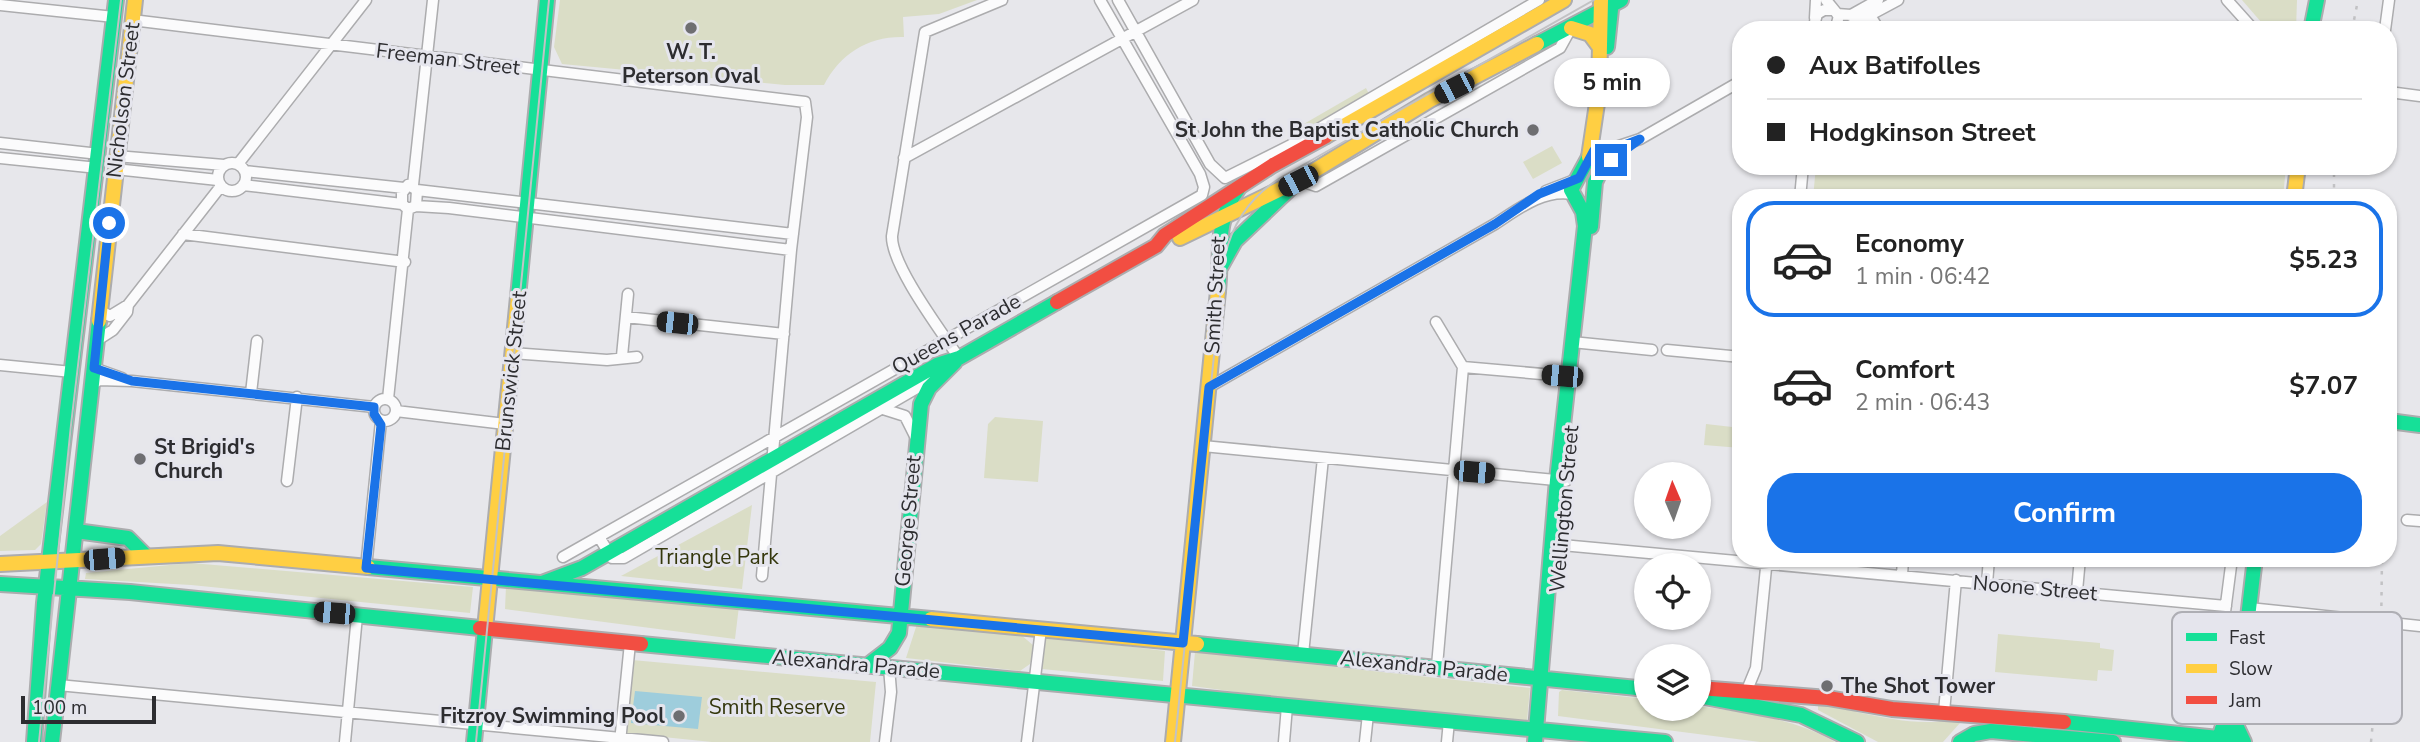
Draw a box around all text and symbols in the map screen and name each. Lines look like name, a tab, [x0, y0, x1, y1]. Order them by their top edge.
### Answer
street label: Nicholson Street	[100, 20, 146, 179]
marker: W. T. Peterson Oval	[683, 20, 699, 36]
street label: Freeman Street	[374, 36, 522, 82]
place label: W. T. Peterson Oval	[622, 38, 760, 90]
text: Aux Batifolles	[1809, 48, 1981, 83]
callout: 5 min	[1553, 58, 1669, 108]
text: 5 min	[1582, 67, 1642, 98]
car	[1431, 69, 1478, 107]
text: Hodgkinson Street	[1809, 115, 2035, 150]
place label: St John the Baptist Catholic Church	[1175, 116, 1519, 144]
marker: St John the Baptist Catholic Church	[1525, 122, 1541, 138]
route end	[1595, 144, 1627, 176]
car	[1275, 162, 1322, 200]
route start	[93, 207, 125, 239]
text: Economy	[1855, 226, 1964, 261]
icon: car	[1771, 228, 1834, 291]
street label: Smith Street	[1198, 235, 1232, 355]
text: $5.23	[2289, 242, 2358, 277]
text: 1 min · 06:42	[1855, 261, 1990, 292]
street label: Queens Parade	[886, 287, 1026, 381]
street label: Brunswick Street	[489, 289, 533, 452]
car	[656, 310, 699, 336]
text: Comfort	[1855, 352, 1955, 387]
icon: car	[1771, 354, 1834, 417]
car	[1541, 364, 1584, 388]
text: $7.07	[2289, 368, 2358, 403]
text: 2 min · 06:43	[1855, 387, 1990, 418]
street label: Wellington Street	[1543, 423, 1585, 594]
place label: St Brigid's Church	[154, 433, 255, 485]
marker: St Brigid's Church	[132, 451, 148, 467]
street label: George Street	[888, 454, 928, 588]
car	[1453, 460, 1496, 484]
north arrow	[1634, 462, 1712, 539]
map controls	[1634, 462, 1711, 721]
button: Confirm	[1767, 473, 2362, 553]
park label: Triangle Park	[655, 543, 779, 571]
car	[83, 547, 126, 571]
button: locate	[1634, 553, 1711, 630]
street label: Noone Street	[1972, 569, 2099, 607]
car	[313, 601, 356, 625]
legend	[2172, 612, 2402, 724]
text: Fast	[2229, 625, 2265, 651]
street label: Alexandra Parade	[771, 643, 941, 685]
street label: Alexandra Parade	[1339, 643, 1509, 689]
button: layers	[1634, 644, 1711, 721]
text: Slow	[2229, 656, 2273, 682]
place label: The Shot Tower	[1841, 672, 1996, 700]
marker: The Shot Tower	[1819, 678, 1835, 694]
text: Jam	[2228, 688, 2262, 714]
scale bar	[21, 693, 156, 725]
park label: Smith Reserve	[709, 693, 845, 721]
text: 100 m	[32, 695, 87, 721]
place label: Fitzroy Swimming Pool	[440, 702, 665, 730]
marker: Fitzroy Swimming Pool	[671, 708, 687, 724]

